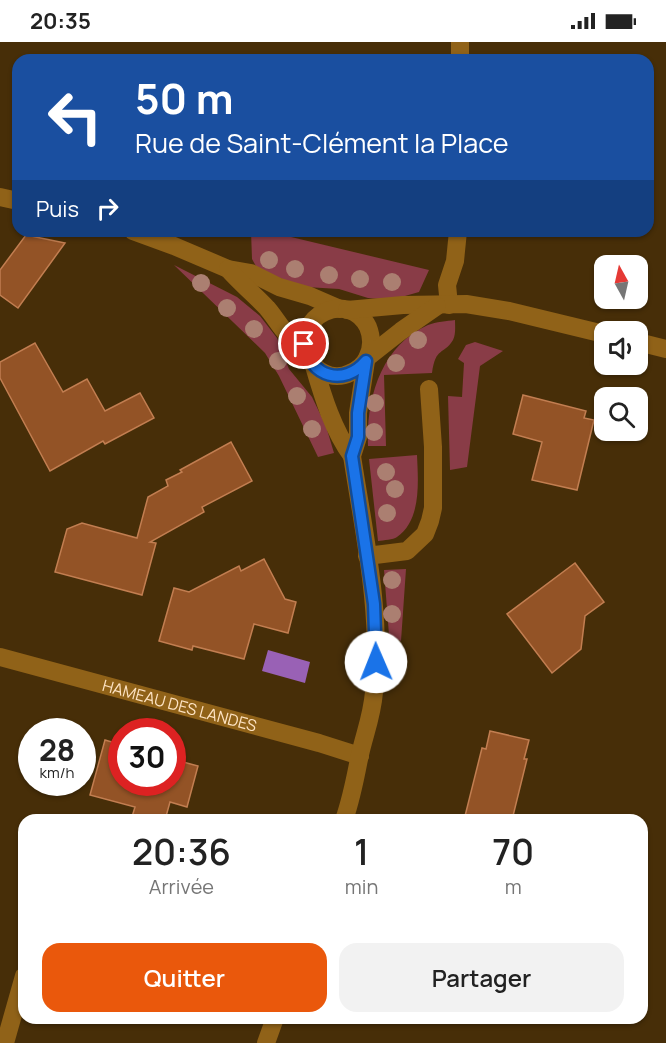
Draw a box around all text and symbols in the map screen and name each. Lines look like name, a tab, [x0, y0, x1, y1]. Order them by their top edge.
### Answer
text: 20:35	[30, 6, 91, 36]
text: 50 m	[135, 69, 233, 127]
icon: left	[36, 78, 114, 156]
text: Rue de Saint-Clément la Place	[135, 124, 509, 161]
icon: right	[91, 192, 124, 225]
text: Puis	[36, 194, 79, 224]
north arrow	[594, 255, 648, 309]
map controls	[594, 255, 648, 441]
pin	[278, 318, 329, 369]
button: sound	[594, 321, 648, 375]
icon: arrive	[287, 327, 320, 360]
button: search	[594, 387, 648, 441]
position arrow	[344, 630, 408, 694]
street label: HAMEAU DES LANDES	[100, 674, 259, 737]
speed limit sign: 30	[108, 718, 186, 796]
text: 28	[39, 729, 75, 770]
text: km/h	[40, 762, 74, 783]
text: 20:36	[132, 827, 231, 876]
text: 1	[354, 827, 369, 876]
text: 70	[492, 827, 534, 876]
text: Arrivée	[149, 873, 214, 900]
text: min	[345, 873, 378, 900]
text: m	[505, 873, 522, 900]
button: Quitter	[42, 943, 327, 1012]
button: Partager	[339, 943, 624, 1012]

